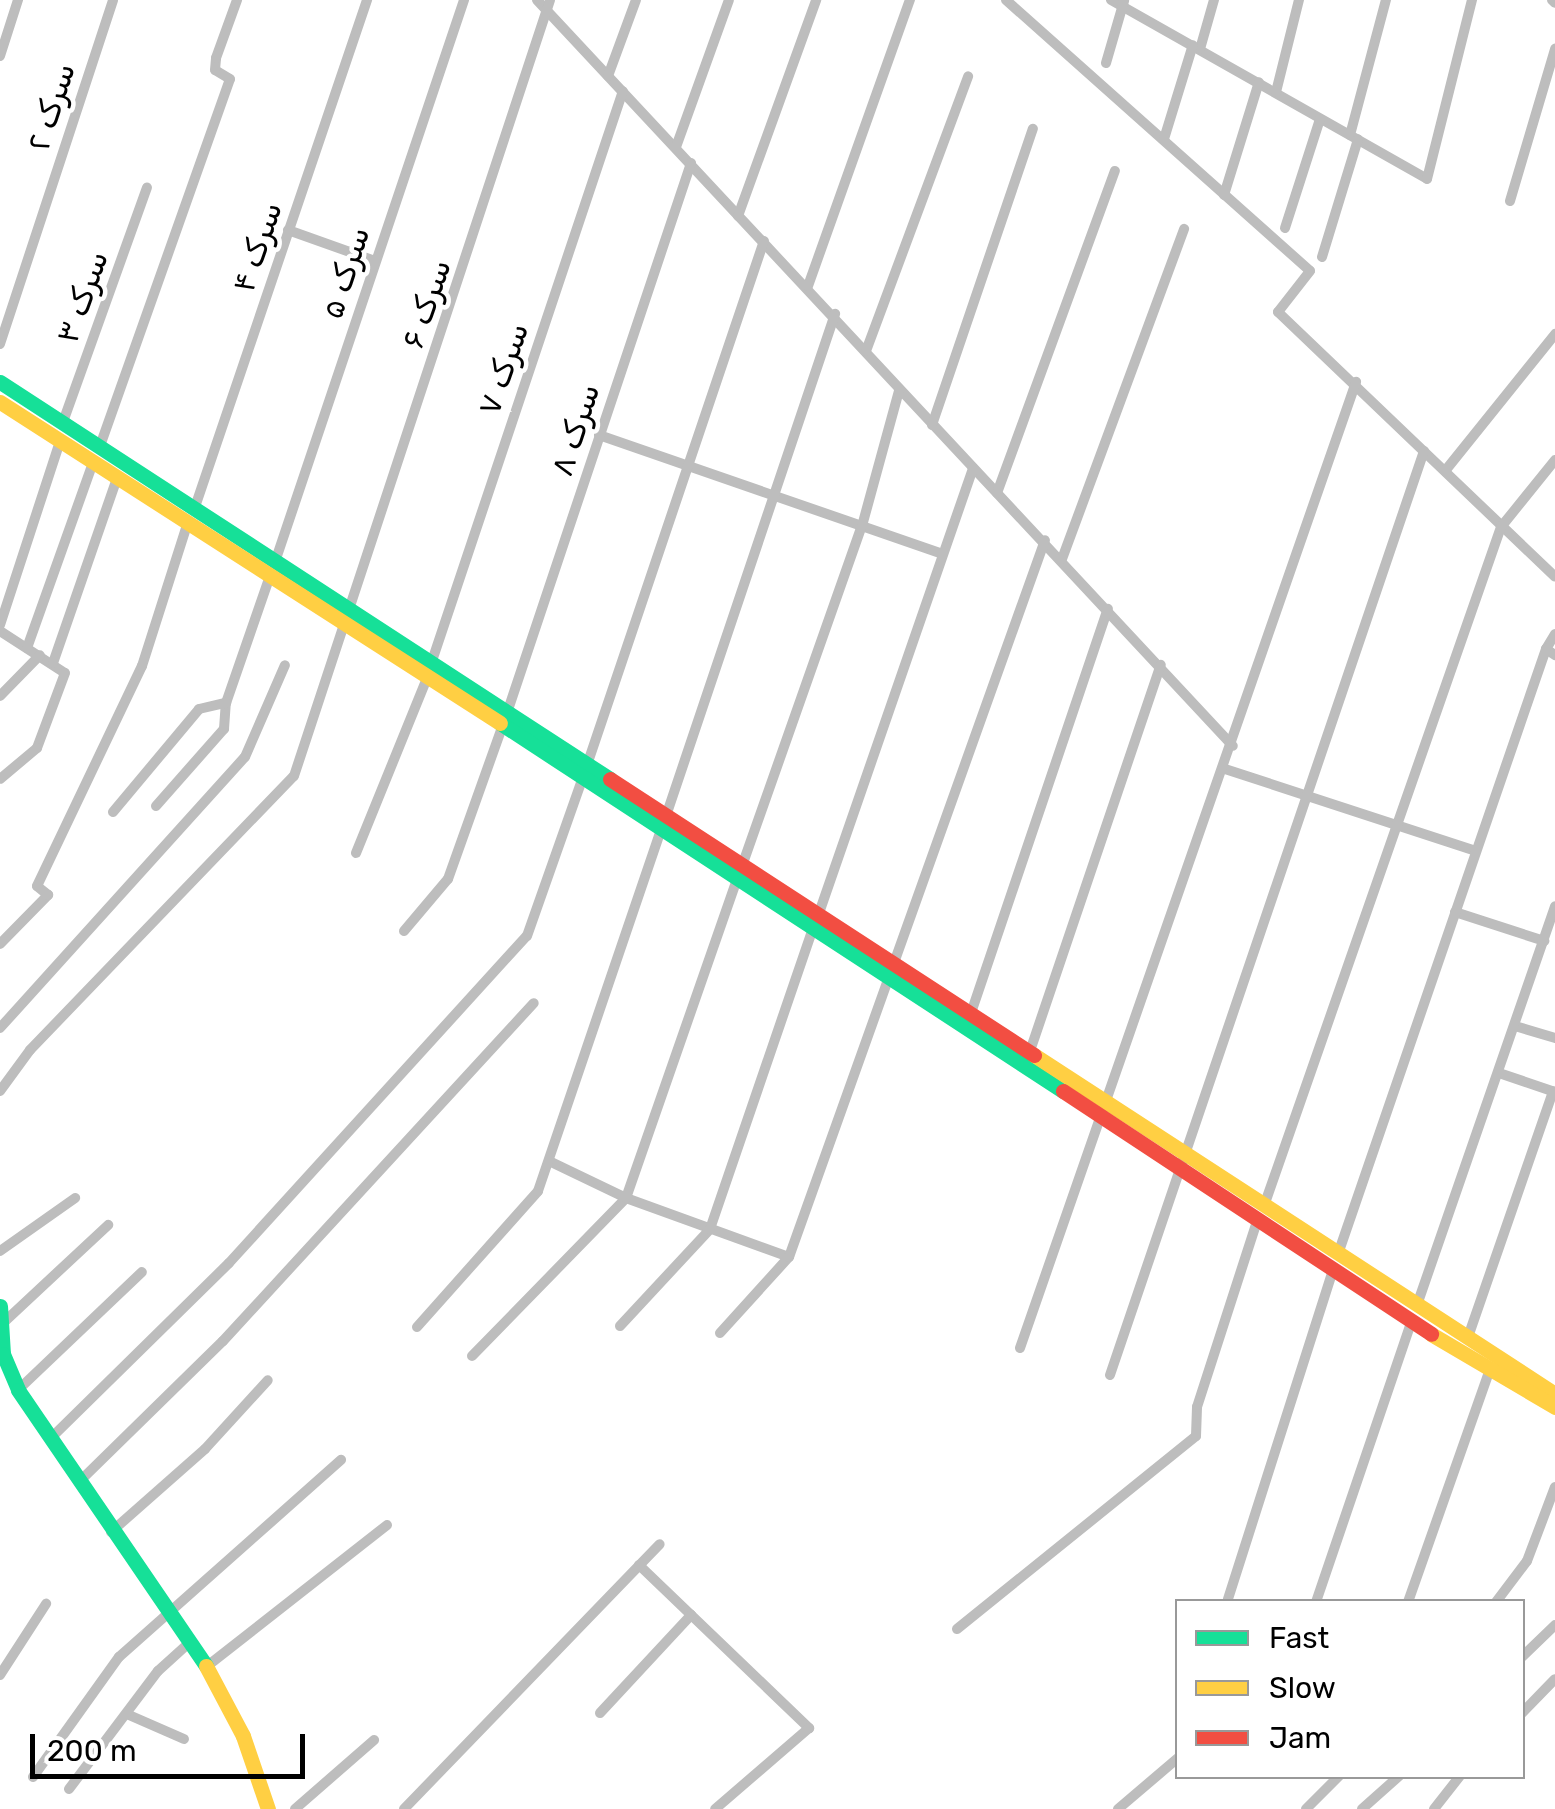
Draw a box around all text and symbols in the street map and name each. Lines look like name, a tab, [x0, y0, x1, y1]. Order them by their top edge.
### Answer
street label: سرک ۲	[19, 58, 83, 156]
street label: سرک ۴	[224, 197, 290, 297]
street label: سرک ۵	[312, 222, 378, 324]
street label: سرک ۳	[48, 245, 116, 349]
street label: سرک ۶	[393, 254, 459, 354]
street label: سرک ۷	[469, 318, 537, 420]
street label: سرک ۸	[542, 379, 608, 481]
legend	[1175, 1599, 1525, 1779]
text: Fast	[1269, 1620, 1329, 1656]
text: Slow	[1269, 1670, 1336, 1706]
scale bar	[35, 1714, 310, 1776]
text: Jam	[1269, 1720, 1331, 1756]
text: 200 m	[47, 1733, 137, 1769]

